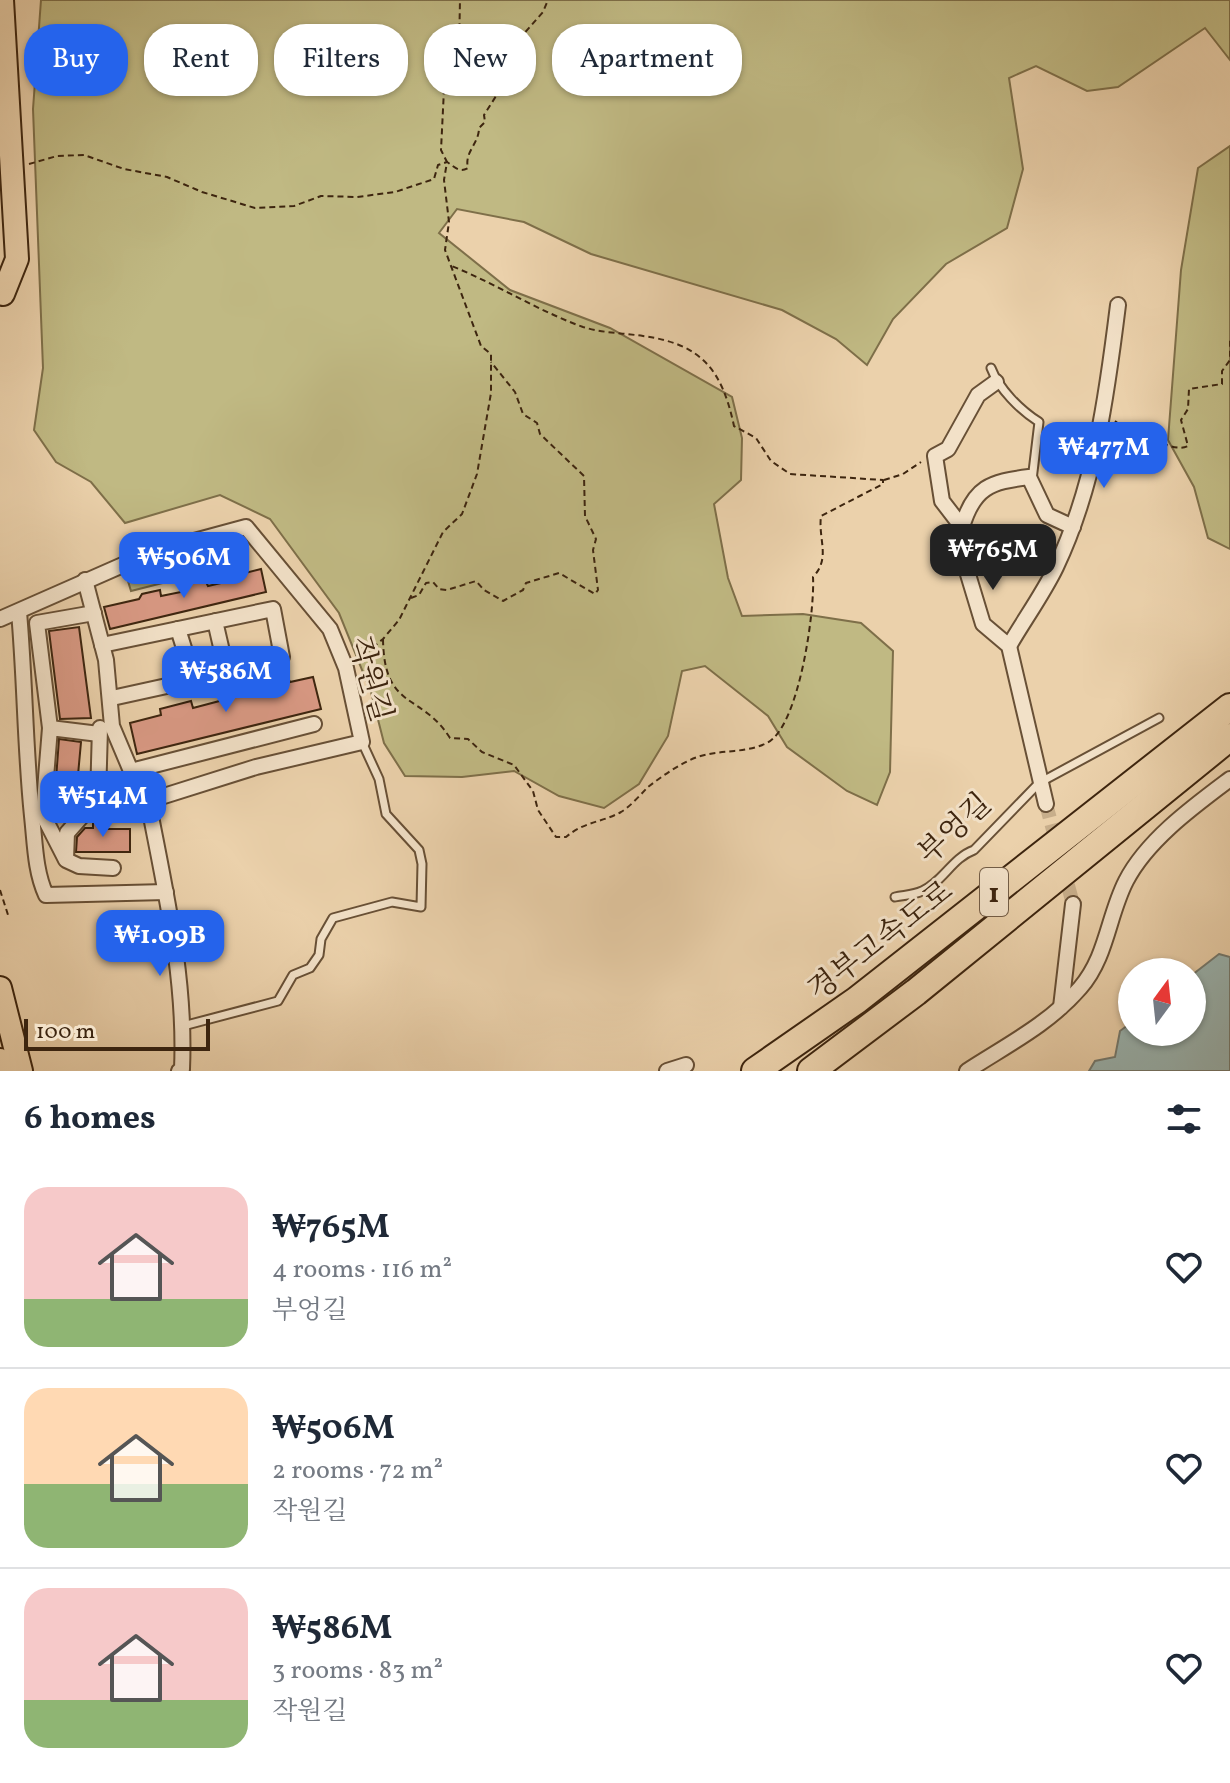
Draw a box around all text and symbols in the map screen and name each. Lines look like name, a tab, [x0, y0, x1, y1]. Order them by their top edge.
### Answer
chip: Buy	[24, 24, 128, 96]
chip: Rent	[144, 24, 258, 96]
chip: Filters	[274, 24, 408, 96]
chip: New	[424, 24, 536, 96]
chip: Apartment	[552, 24, 742, 96]
pin: ₩477M	[1048, 422, 1160, 490]
text: ₩477M	[1058, 430, 1150, 466]
pin: ₩765M	[937, 524, 1049, 592]
pin: ₩506M	[128, 532, 240, 600]
text: ₩765M	[948, 532, 1038, 568]
text: ₩506M	[137, 540, 231, 576]
street label: 작원길	[337, 632, 401, 727]
pin: ₩586M	[170, 646, 282, 714]
text: ₩586M	[180, 654, 272, 690]
pin: ₩514M	[47, 771, 159, 839]
text: ₩514M	[58, 779, 148, 815]
street label: 부엉길	[909, 784, 1001, 874]
road number: 1	[980, 868, 1008, 916]
street label: 경부고속도로	[800, 871, 963, 1012]
pin: ₩1.09B	[95, 910, 225, 978]
text: ₩1.09B	[114, 918, 206, 954]
north arrow	[1118, 958, 1206, 1046]
map controls	[1118, 958, 1206, 1046]
scale bar	[24, 1015, 210, 1051]
text: 100 m	[36, 1017, 95, 1048]
text: 6 homes	[24, 1096, 156, 1143]
icon: filters	[1162, 1097, 1206, 1141]
text: ₩765M	[272, 1205, 390, 1252]
icon: home	[88, 1219, 184, 1315]
icon: heart	[1162, 1245, 1206, 1289]
text: 4 rooms · 116 m²	[272, 1252, 452, 1288]
text: 부엉길	[272, 1293, 347, 1329]
text: ₩506M	[272, 1406, 395, 1453]
icon: home	[88, 1420, 184, 1516]
icon: heart	[1162, 1446, 1206, 1490]
text: 2 rooms · 72 m²	[272, 1453, 443, 1489]
text: 작원길	[272, 1494, 347, 1530]
text: ₩586M	[272, 1606, 392, 1653]
icon: home	[88, 1620, 184, 1716]
icon: heart	[1162, 1646, 1206, 1690]
text: 3 rooms · 83 m²	[272, 1653, 443, 1689]
text: 작원길	[272, 1694, 347, 1730]

